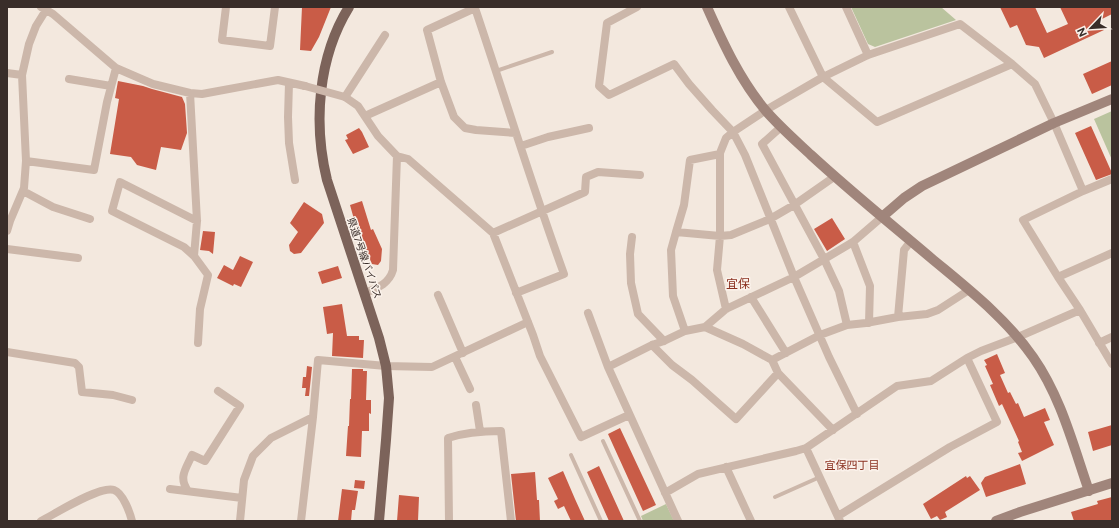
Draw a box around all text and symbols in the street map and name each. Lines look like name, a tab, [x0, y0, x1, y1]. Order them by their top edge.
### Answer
north arrow	[1071, 8, 1111, 48]
text: N	[1075, 25, 1090, 39]
street label: 県道7号線バイパス	[345, 216, 385, 301]
district label: 宜保	[726, 277, 750, 291]
district label: 宜保四丁目	[825, 459, 880, 472]

